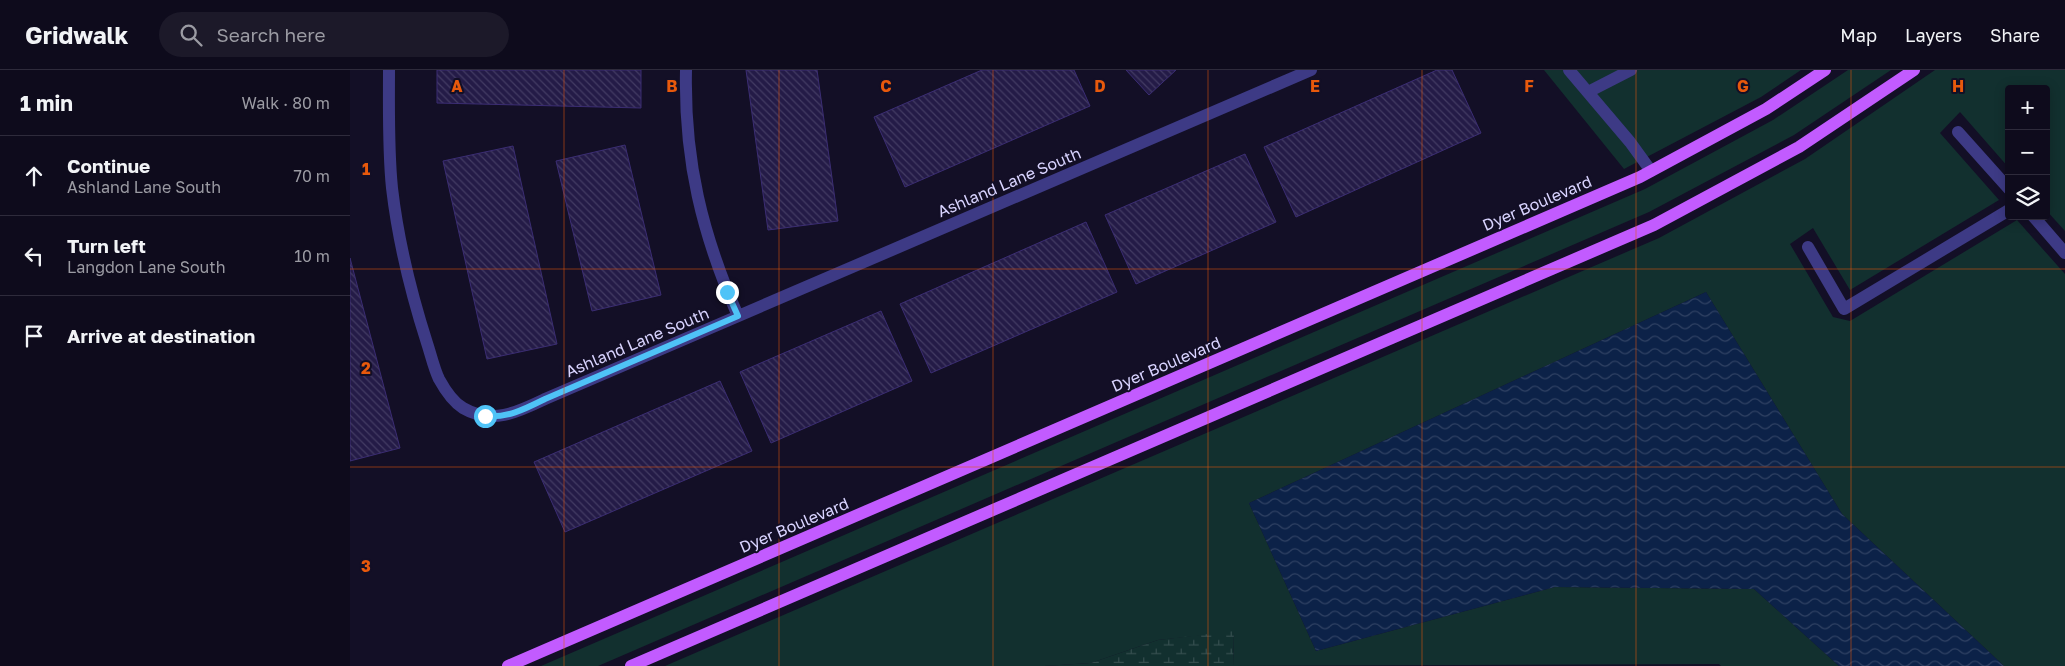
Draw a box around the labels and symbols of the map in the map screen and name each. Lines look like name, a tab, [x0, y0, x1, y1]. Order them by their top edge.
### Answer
text: A	[451, 76, 463, 96]
text: B	[666, 76, 678, 96]
text: C	[880, 76, 892, 96]
text: D	[1094, 76, 1106, 96]
text: E	[1310, 76, 1320, 96]
text: F	[1524, 76, 1534, 96]
text: G	[1737, 76, 1749, 96]
text: H	[1952, 76, 1964, 96]
street label: Ashland Lane South	[934, 143, 1084, 221]
text: 1	[362, 159, 370, 179]
street label: Dyer Boulevard	[1479, 171, 1595, 235]
route end	[716, 281, 739, 304]
street label: Ashland Lane South	[562, 303, 712, 381]
street label: Dyer Boulevard	[1108, 332, 1224, 396]
text: 2	[361, 358, 371, 378]
route start	[474, 405, 497, 428]
street label: Dyer Boulevard	[736, 493, 852, 557]
text: 3	[361, 556, 371, 576]

